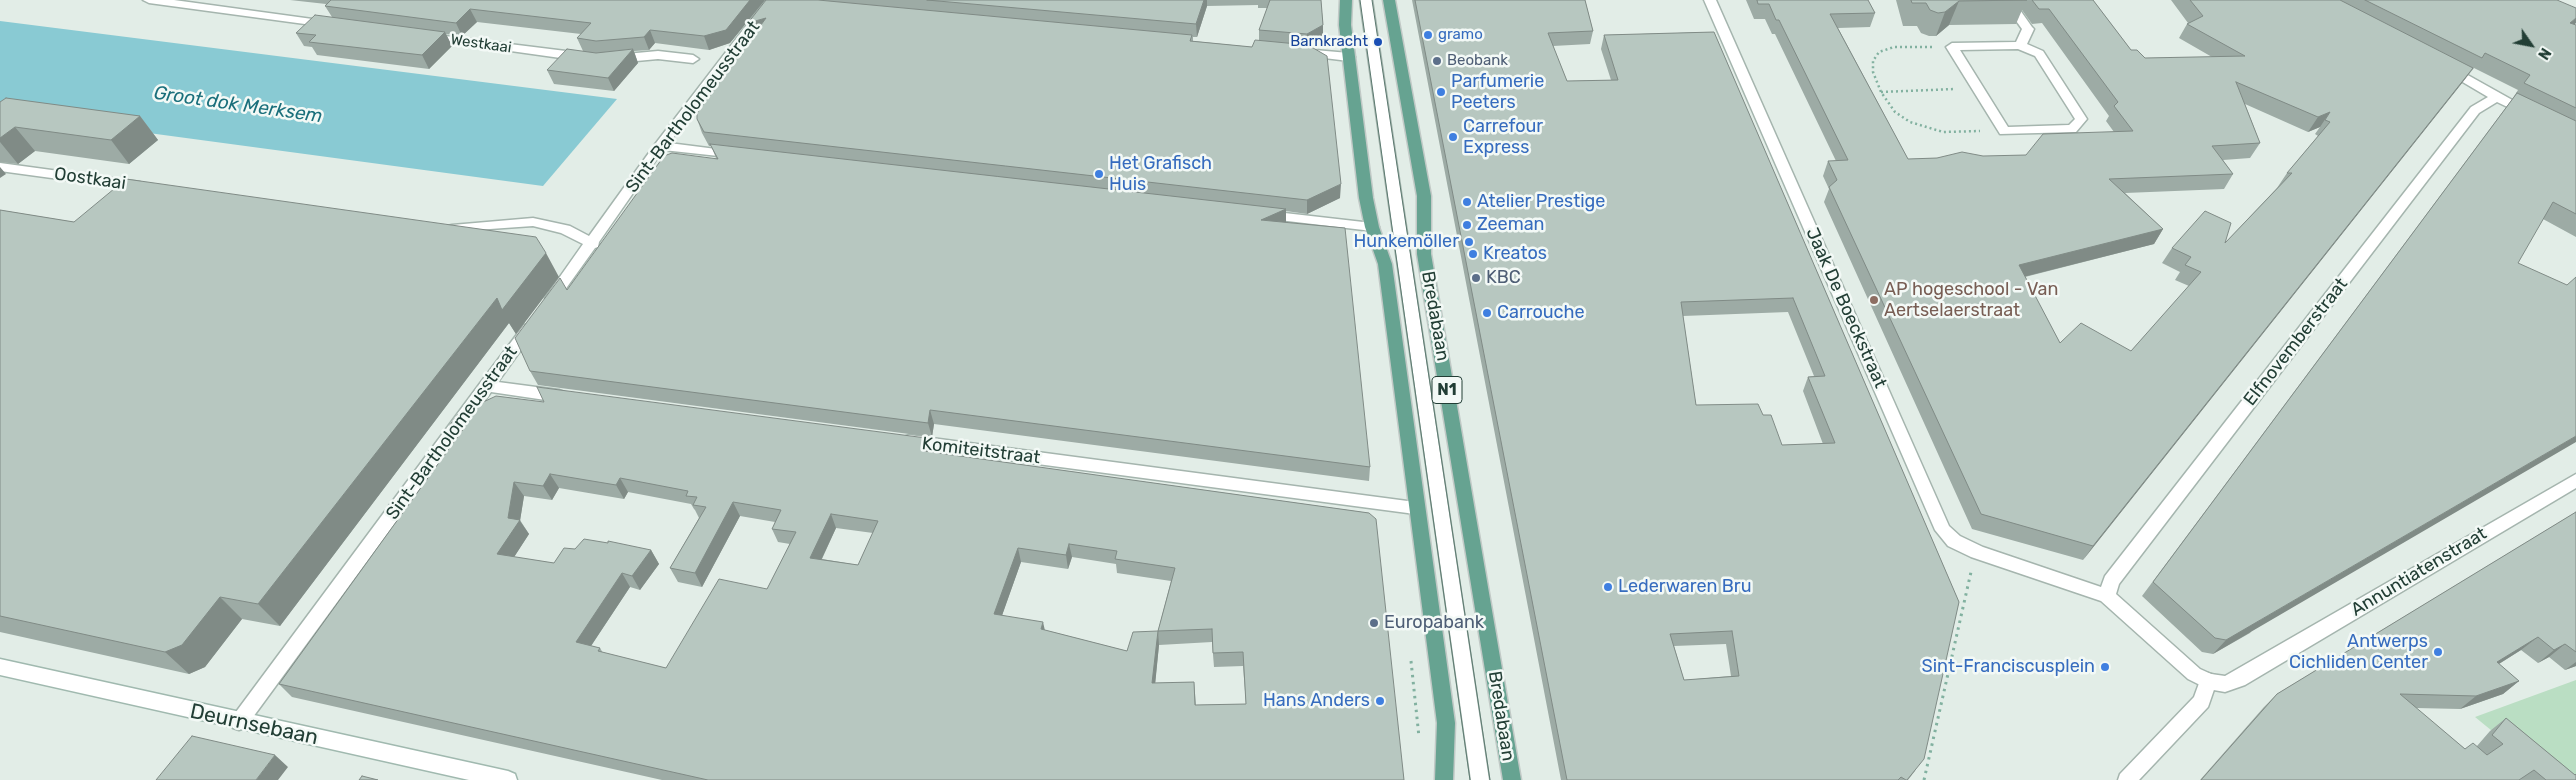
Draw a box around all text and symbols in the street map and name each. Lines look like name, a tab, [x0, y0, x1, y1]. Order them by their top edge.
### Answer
street label: Sint-Bartholomeusstraat	[621, 17, 765, 197]
north arrow	[2506, 20, 2556, 70]
place label: gramo	[1438, 26, 1483, 44]
marker: gramo	[1422, 29, 1434, 41]
street label: Westkaai	[449, 31, 513, 57]
place label: Barnkracht	[1290, 33, 1368, 51]
marker: Barnkracht	[1372, 36, 1384, 48]
text: N	[2534, 45, 2554, 62]
place label: Beobank	[1447, 52, 1508, 70]
marker: Beobank	[1431, 55, 1443, 67]
place label: Parfumerie Peeters	[1451, 71, 1544, 114]
water label: Groot dok Merksem	[152, 82, 324, 128]
marker: Parfumerie Peeters	[1435, 86, 1447, 98]
place label: Carrefour Express	[1463, 116, 1543, 158]
marker: Carrefour Express	[1447, 131, 1459, 143]
place label: Het Grafisch Huis	[1109, 153, 1212, 195]
street label: Oostkaai	[53, 163, 127, 195]
marker: Het Grafisch Huis	[1093, 168, 1105, 180]
place label: Atelier Prestige	[1477, 191, 1605, 213]
marker: Atelier Prestige	[1461, 196, 1473, 208]
place label: Zeeman	[1477, 214, 1545, 236]
marker: Zeeman	[1461, 219, 1473, 231]
street label: Jaak De Boeckstraat	[1801, 225, 1891, 391]
place label: Hunkemöller	[1353, 231, 1459, 253]
marker: Hunkemöller	[1463, 236, 1475, 248]
place label: Kreatos	[1483, 243, 1547, 265]
marker: Kreatos	[1467, 248, 1479, 260]
place label: KBC	[1486, 267, 1521, 289]
street label: Bredabaan	[1416, 269, 1454, 363]
marker: KBC	[1470, 272, 1482, 284]
street label: Elfnovemberstraat	[2239, 274, 2353, 410]
place label: AP hogeschool - Van Aertselaerstraat	[1884, 279, 2058, 322]
marker: AP hogeschool - Van Aertselaerstraat	[1868, 294, 1880, 306]
place label: Carrouche	[1497, 302, 1585, 324]
marker: Carrouche	[1481, 307, 1493, 319]
street label: Sint-Bartholomeusstraat	[382, 342, 522, 524]
road number: N1	[1432, 376, 1462, 404]
street label: Komiteitstraat	[921, 433, 1041, 469]
street label: Annuntiatenstraat	[2347, 523, 2491, 621]
place label: Lederwaren Bru	[1618, 576, 1752, 598]
marker: Lederwaren Bru	[1602, 581, 1614, 593]
place label: Europabank	[1384, 612, 1484, 634]
marker: Europabank	[1368, 617, 1380, 629]
place label: Antwerps Cichliden Center	[2289, 631, 2428, 674]
marker: Antwerps Cichliden Center	[2432, 646, 2444, 658]
place label: Sint-Franciscusplein	[1922, 656, 2095, 678]
marker: Sint-Franciscusplein	[2099, 661, 2111, 673]
street label: Bredabaan	[1483, 669, 1519, 763]
place label: Hans Anders	[1263, 690, 1370, 712]
marker: Hans Anders	[1374, 695, 1386, 707]
street label: Deurnsebaan	[188, 699, 320, 751]

